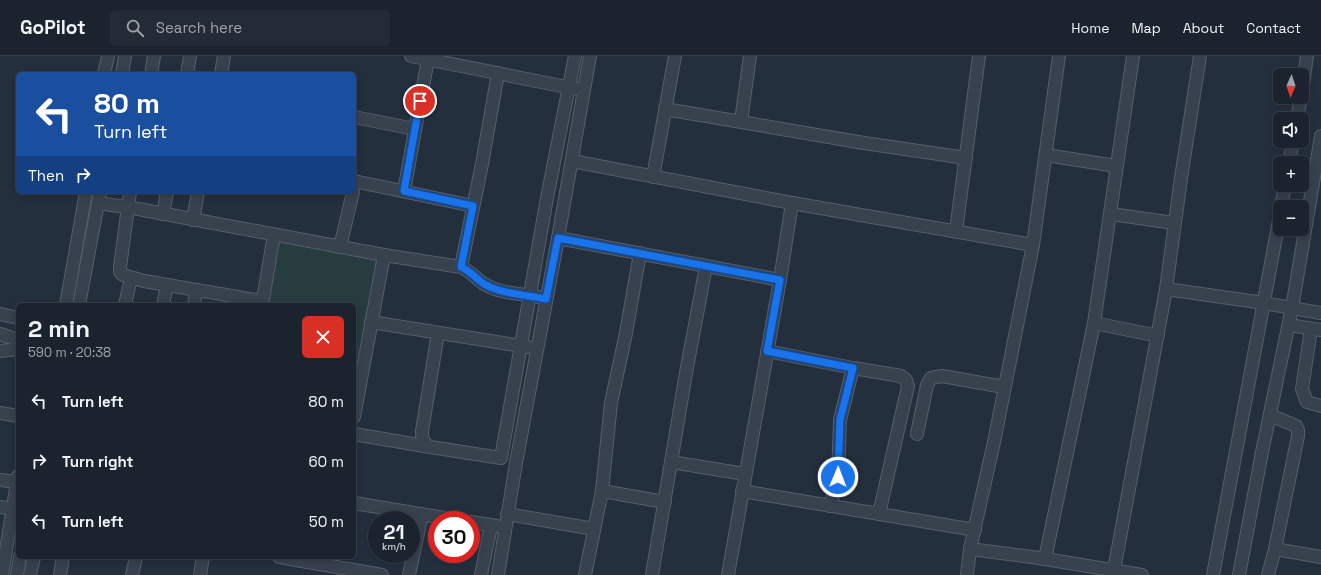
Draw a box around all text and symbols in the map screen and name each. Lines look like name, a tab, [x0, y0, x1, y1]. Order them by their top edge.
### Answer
search box	[110, 10, 390, 46]
text: GoPilot	[20, 15, 86, 40]
icon: search	[124, 17, 146, 39]
text: Search here	[156, 18, 242, 37]
text: Home	[1071, 19, 1109, 37]
text: Map	[1131, 19, 1161, 37]
text: About	[1183, 19, 1224, 37]
text: Contact	[1246, 19, 1301, 37]
north arrow	[1273, 68, 1309, 104]
map controls	[1273, 68, 1309, 236]
pin	[403, 84, 437, 118]
text: 80 m	[94, 85, 160, 121]
icon: left	[28, 88, 80, 140]
icon: arrive	[409, 90, 431, 112]
button: sound	[1273, 112, 1309, 148]
text: Turn left	[94, 120, 167, 143]
button: +	[1273, 156, 1309, 192]
icon: right	[72, 164, 94, 186]
text: Then	[28, 166, 64, 185]
button: −	[1273, 200, 1309, 236]
text: 2 min	[28, 313, 90, 344]
button: close	[302, 316, 344, 358]
text: 590 m · 20:38	[28, 344, 111, 361]
icon: left	[28, 390, 50, 412]
text: Turn left	[62, 392, 124, 411]
text: 80 m	[308, 392, 344, 411]
icon: right	[28, 450, 50, 472]
text: Turn right	[62, 452, 133, 471]
text: 60 m	[308, 452, 344, 471]
position arrow	[817, 456, 859, 498]
icon: left	[28, 510, 50, 532]
speed limit sign: 30	[428, 511, 480, 563]
text: Turn left	[62, 512, 124, 531]
text: 50 m	[309, 512, 344, 531]
text: 21	[384, 519, 404, 545]
text: km/h	[382, 540, 406, 553]

